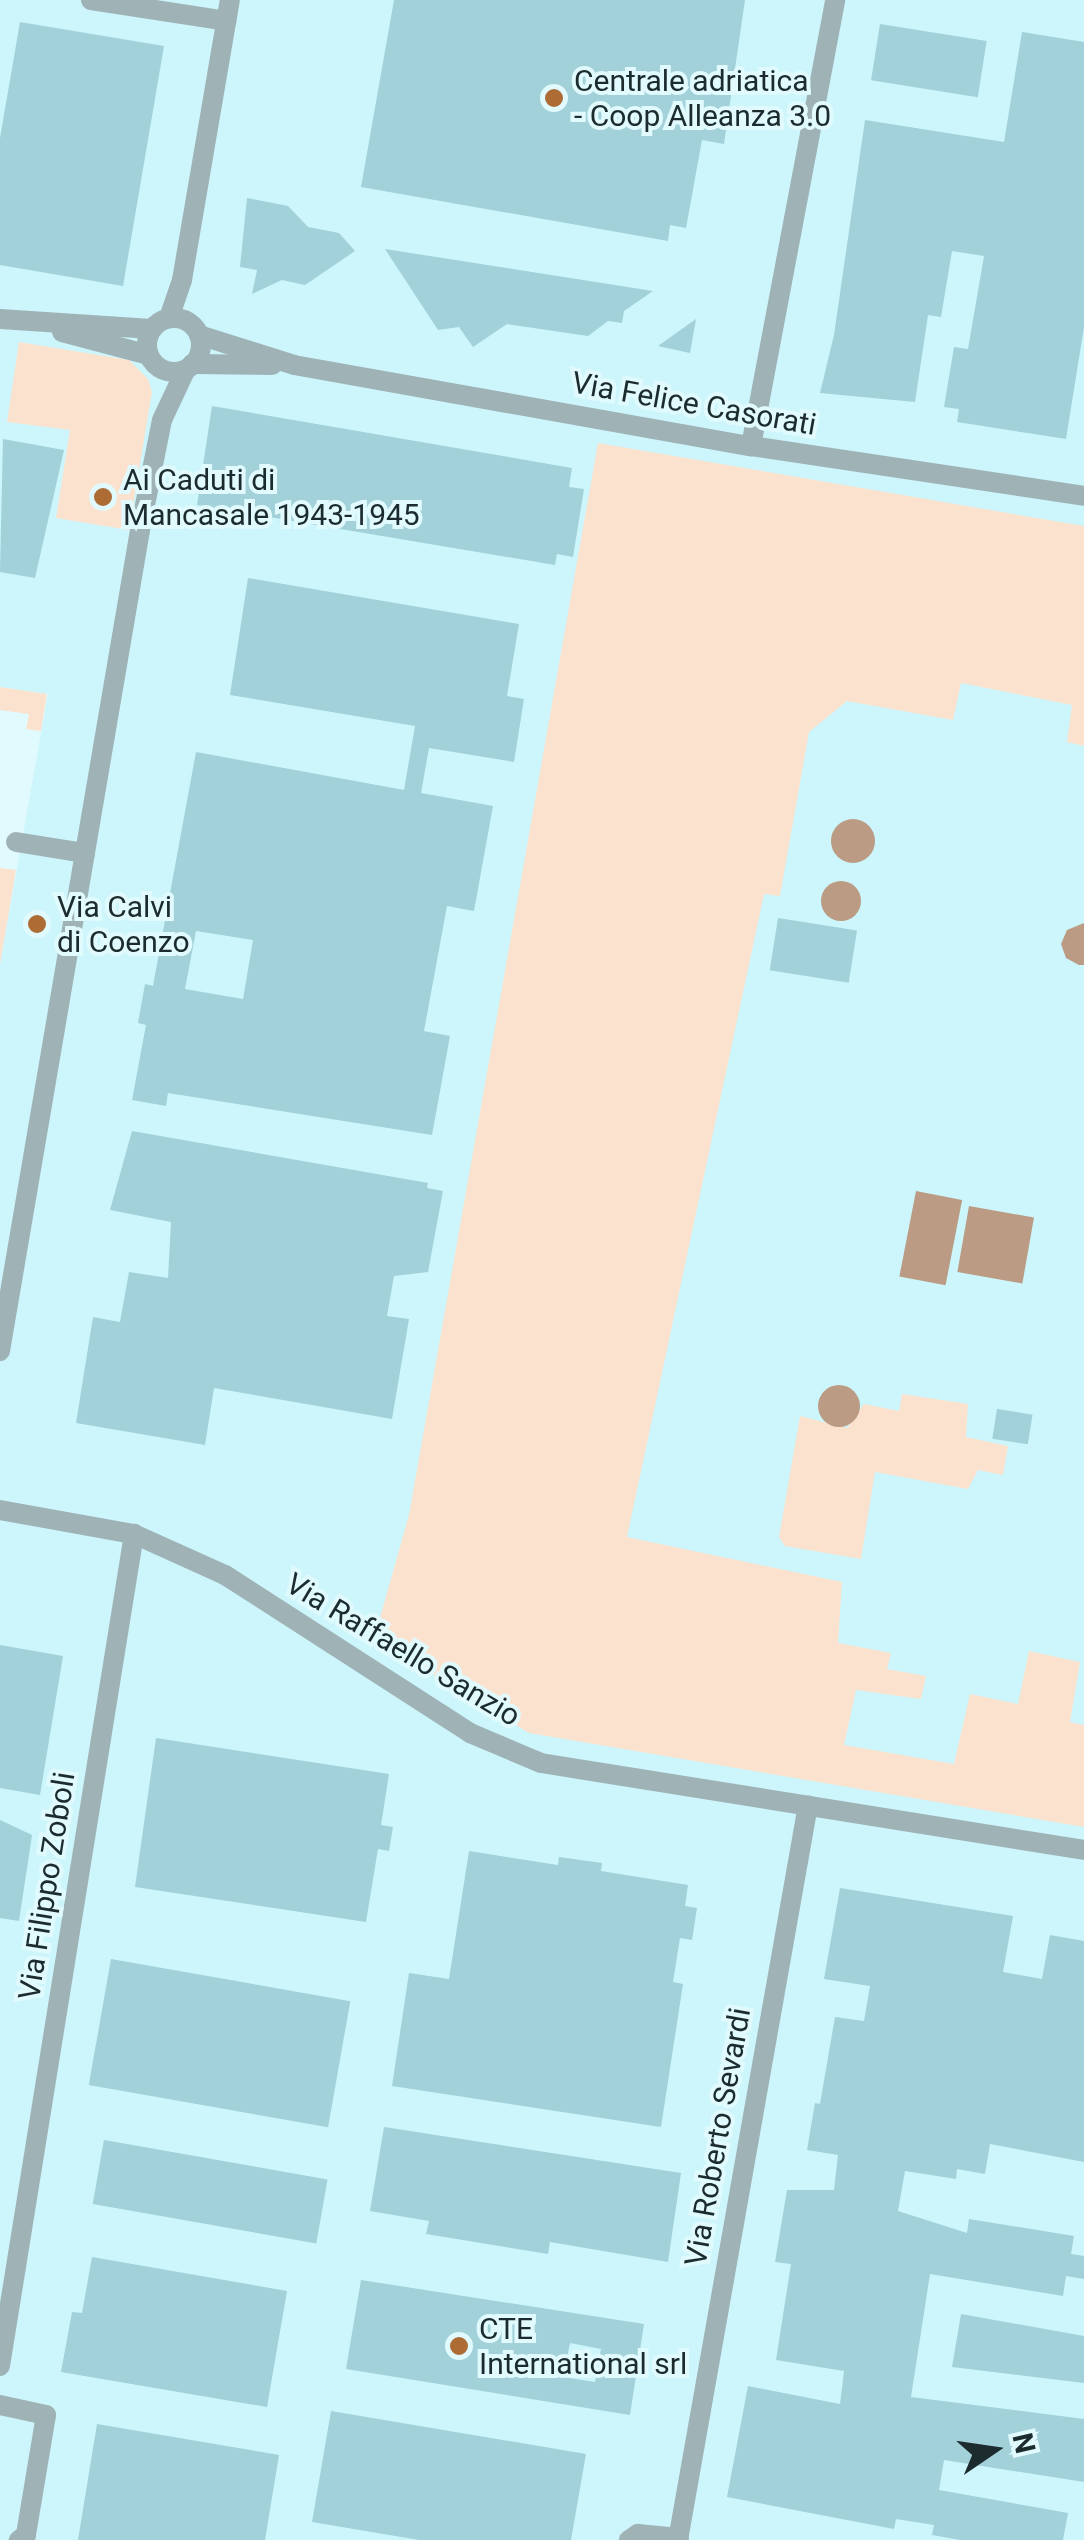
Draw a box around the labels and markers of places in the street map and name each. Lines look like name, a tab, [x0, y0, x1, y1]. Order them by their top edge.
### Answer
place label: Centrale adriatica - Coop Alleanza 3.0	[574, 63, 831, 134]
marker: Centrale adriatica - Coop Alleanza 3.0	[543, 87, 565, 109]
place label: Ai Caduti di Mancasale 1943-1945	[123, 462, 420, 532]
marker: Ai Caduti di Mancasale 1943-1945	[92, 486, 114, 508]
place label: Via Calvi di Coenzo	[57, 889, 190, 960]
marker: Via Calvi di Coenzo	[26, 913, 48, 935]
place label: CTE International srl	[479, 2311, 687, 2382]
marker: CTE International srl	[448, 2335, 470, 2357]

